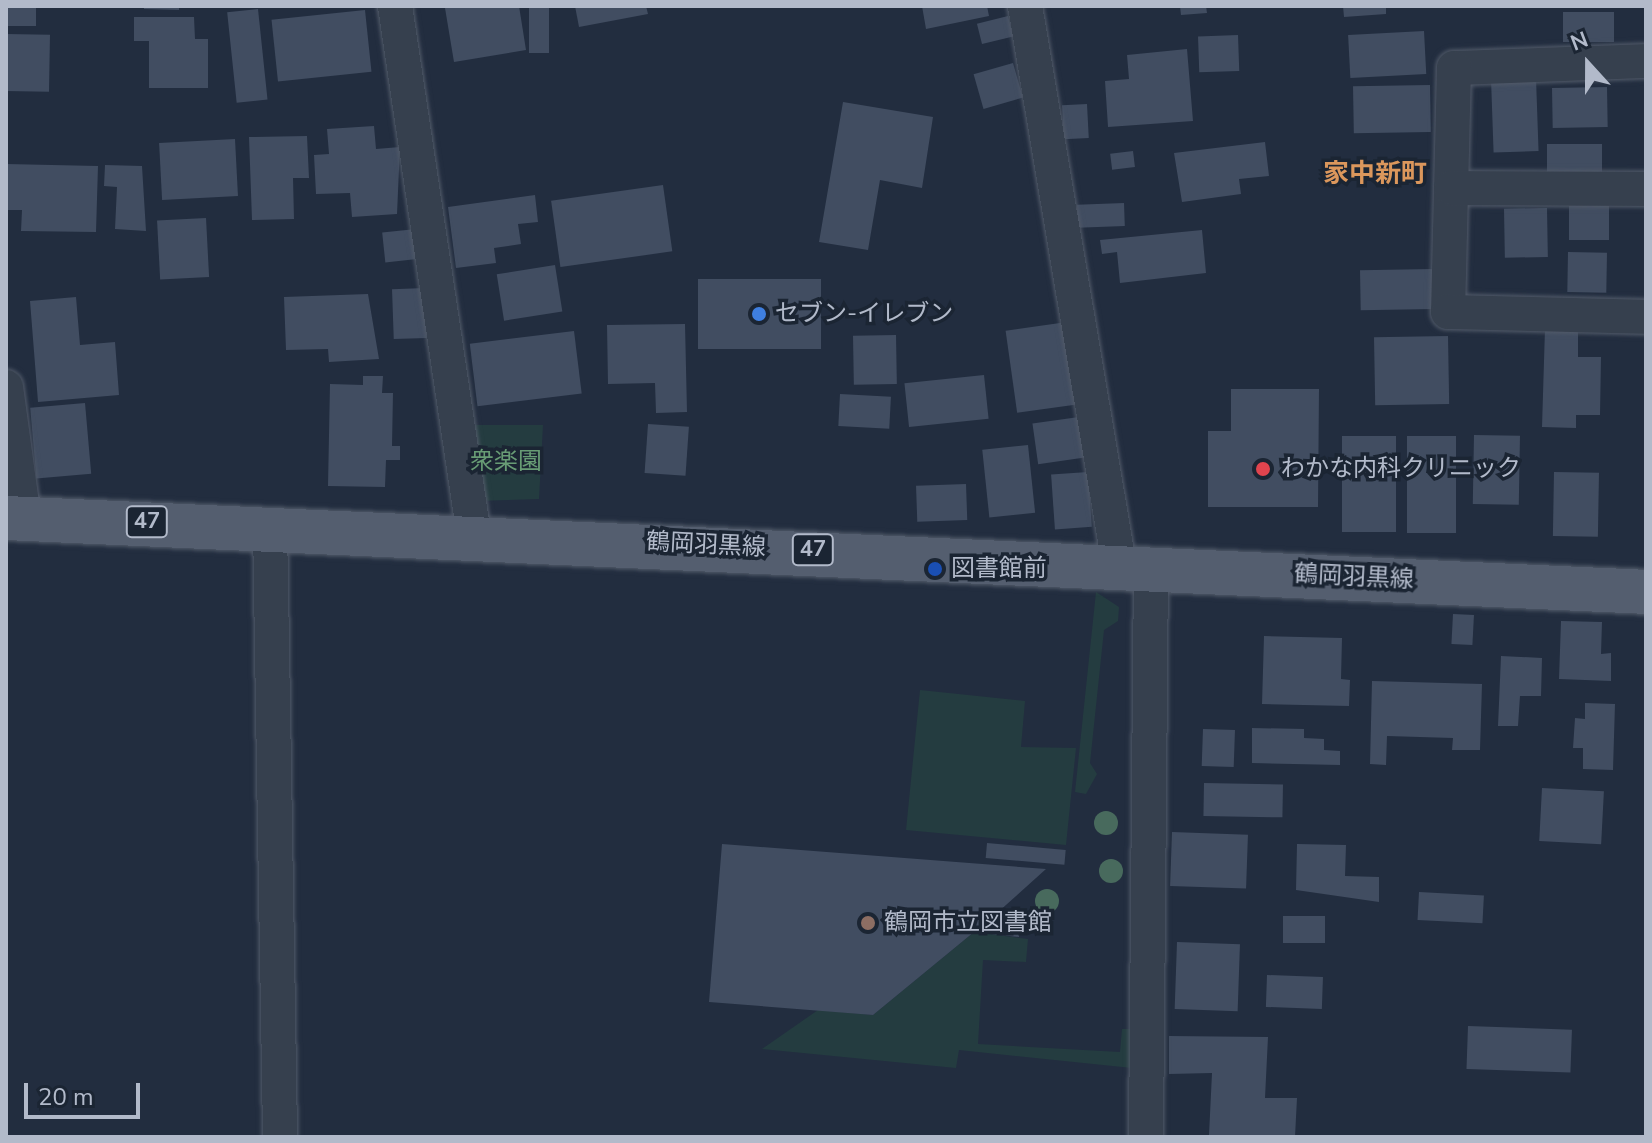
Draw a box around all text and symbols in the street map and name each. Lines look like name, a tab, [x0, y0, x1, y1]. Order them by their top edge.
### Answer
north arrow	[1548, 24, 1628, 104]
text: N	[1566, 25, 1592, 59]
district label: 家中新町	[1323, 158, 1427, 190]
place label: セブン-イレブン	[775, 300, 953, 328]
marker: セブン-イレブン	[750, 305, 768, 323]
park label: 衆楽園	[470, 448, 542, 476]
place label: わかな内科クリニック	[1281, 455, 1521, 483]
marker: わかな内科クリニック	[1252, 458, 1274, 480]
road number: 47	[125, 504, 169, 540]
street label: 鶴岡羽黒線	[645, 527, 767, 563]
road number: 47	[791, 532, 835, 568]
place label: 図書館前	[951, 555, 1047, 583]
street label: 鶴岡羽黒線	[1293, 559, 1415, 595]
marker: 図書館前	[926, 560, 944, 578]
place label: 鶴岡市立図書館	[884, 909, 1052, 937]
marker: 鶴岡市立図書館	[859, 914, 877, 932]
scale bar	[28, 1067, 144, 1117]
text: 20 m	[38, 1081, 94, 1113]

